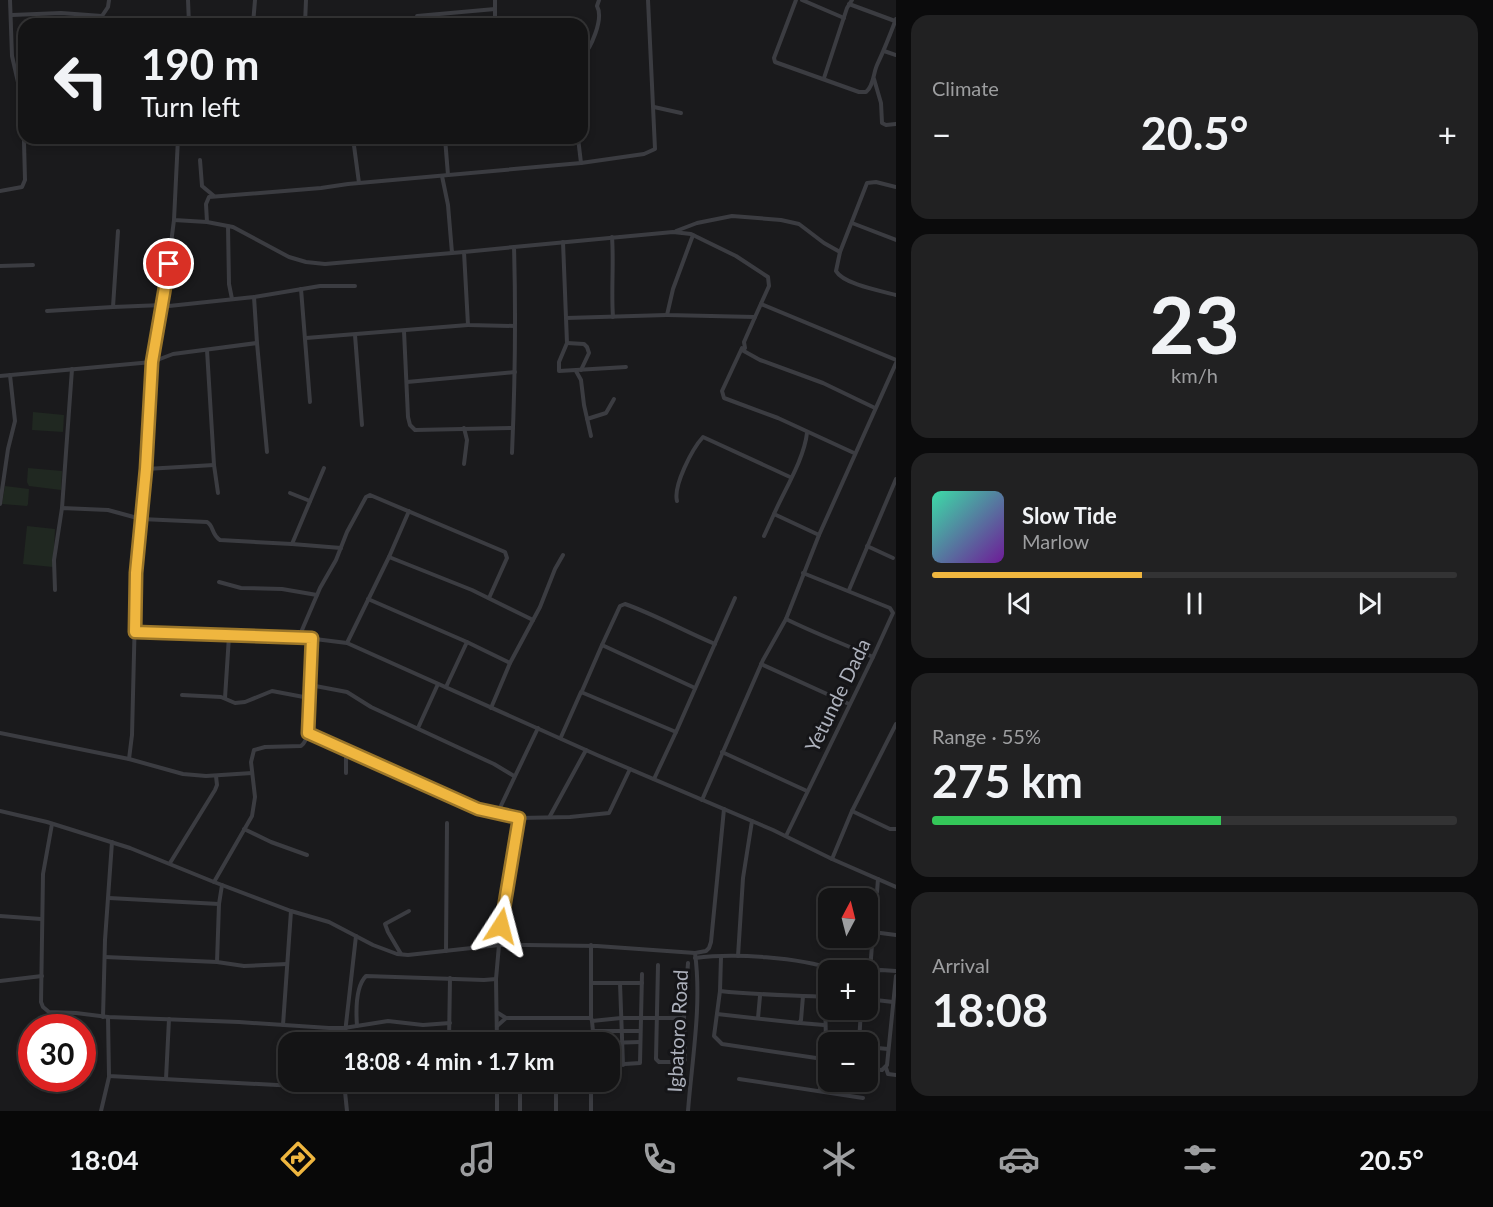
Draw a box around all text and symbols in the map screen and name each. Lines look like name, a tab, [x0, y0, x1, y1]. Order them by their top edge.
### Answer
text: 190 m	[141, 39, 259, 89]
icon: left	[42, 42, 120, 120]
text: Climate	[932, 76, 999, 100]
text: Turn left	[141, 90, 240, 123]
text: 20.5°	[1141, 106, 1248, 160]
text: −	[932, 114, 951, 154]
text: +	[1438, 114, 1457, 154]
pin	[143, 238, 194, 289]
icon: arrive	[152, 247, 185, 280]
text: 23	[1149, 277, 1240, 371]
text: km/h	[1171, 363, 1218, 387]
text: Slow Tide	[1022, 502, 1117, 529]
text: Marlow	[1022, 529, 1089, 553]
icon: previous	[1003, 587, 1036, 620]
icon: pause	[1178, 587, 1211, 620]
icon: next	[1353, 587, 1386, 620]
street label: Yetunde Dada	[799, 634, 875, 756]
text: Range · 55%	[932, 724, 1041, 748]
text: 275 km	[932, 754, 1083, 808]
north arrow	[818, 888, 878, 948]
map controls	[818, 888, 878, 1092]
position arrow	[469, 894, 533, 958]
text: Arrival	[932, 953, 990, 977]
button: +	[818, 960, 878, 1020]
street label: Igbatoro Road	[662, 969, 692, 1093]
text: 18:08	[932, 983, 1048, 1037]
speed limit sign: 30	[18, 1014, 96, 1092]
button: −	[818, 1032, 878, 1092]
text: 18:08 · 4 min · 1.7 km	[344, 1048, 554, 1075]
icon: directions	[277, 1138, 319, 1180]
icon: music	[457, 1138, 499, 1180]
icon: phone	[638, 1138, 680, 1180]
icon: climate	[818, 1138, 860, 1180]
icon: car	[998, 1138, 1040, 1180]
icon: filters	[1179, 1138, 1221, 1180]
text: 18:04	[69, 1143, 139, 1176]
text: 20.5°	[1359, 1143, 1424, 1176]

